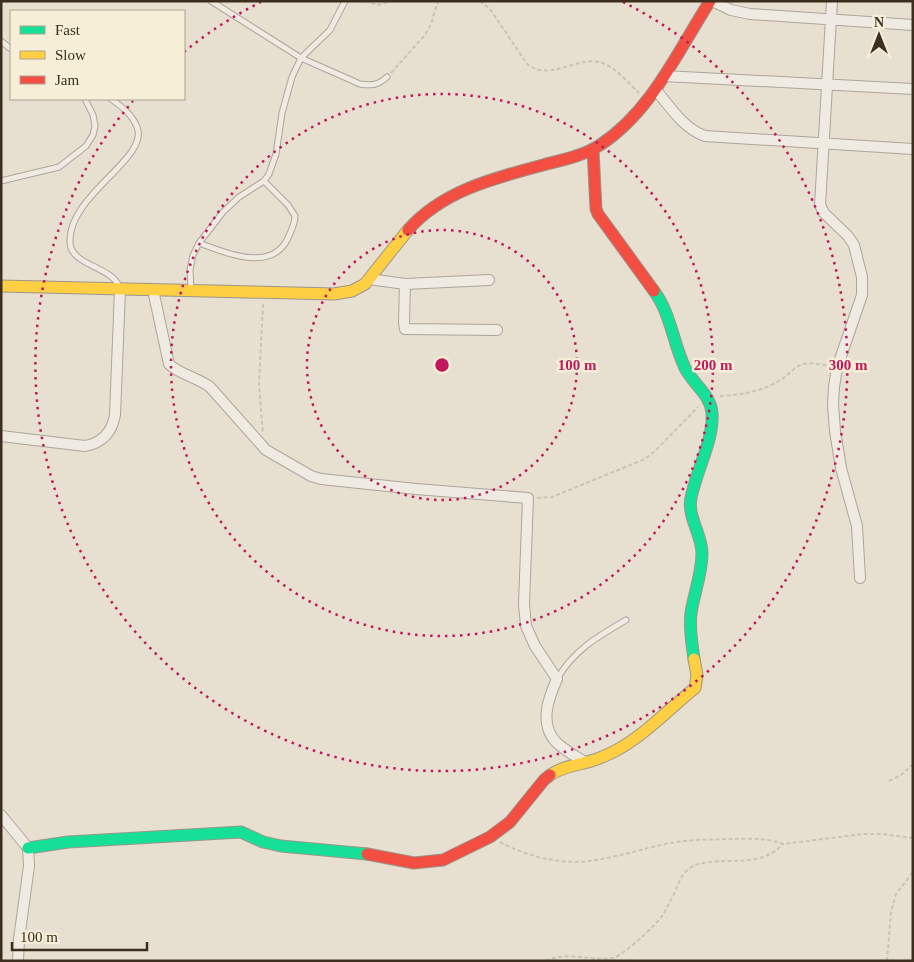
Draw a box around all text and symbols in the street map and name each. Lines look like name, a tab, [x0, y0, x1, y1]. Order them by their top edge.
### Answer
legend	[10, 10, 185, 100]
north arrow	[854, 10, 904, 60]
text: N	[874, 15, 884, 30]
text: Fast	[55, 22, 81, 38]
text: Slow	[55, 47, 86, 63]
text: Jam	[55, 72, 79, 88]
centre of rings	[433, 356, 451, 374]
text: 100 m	[558, 357, 597, 373]
text: 200 m	[694, 357, 733, 373]
text: 300 m	[829, 357, 868, 373]
scale bar	[12, 920, 148, 952]
text: 100 m	[20, 929, 58, 945]

